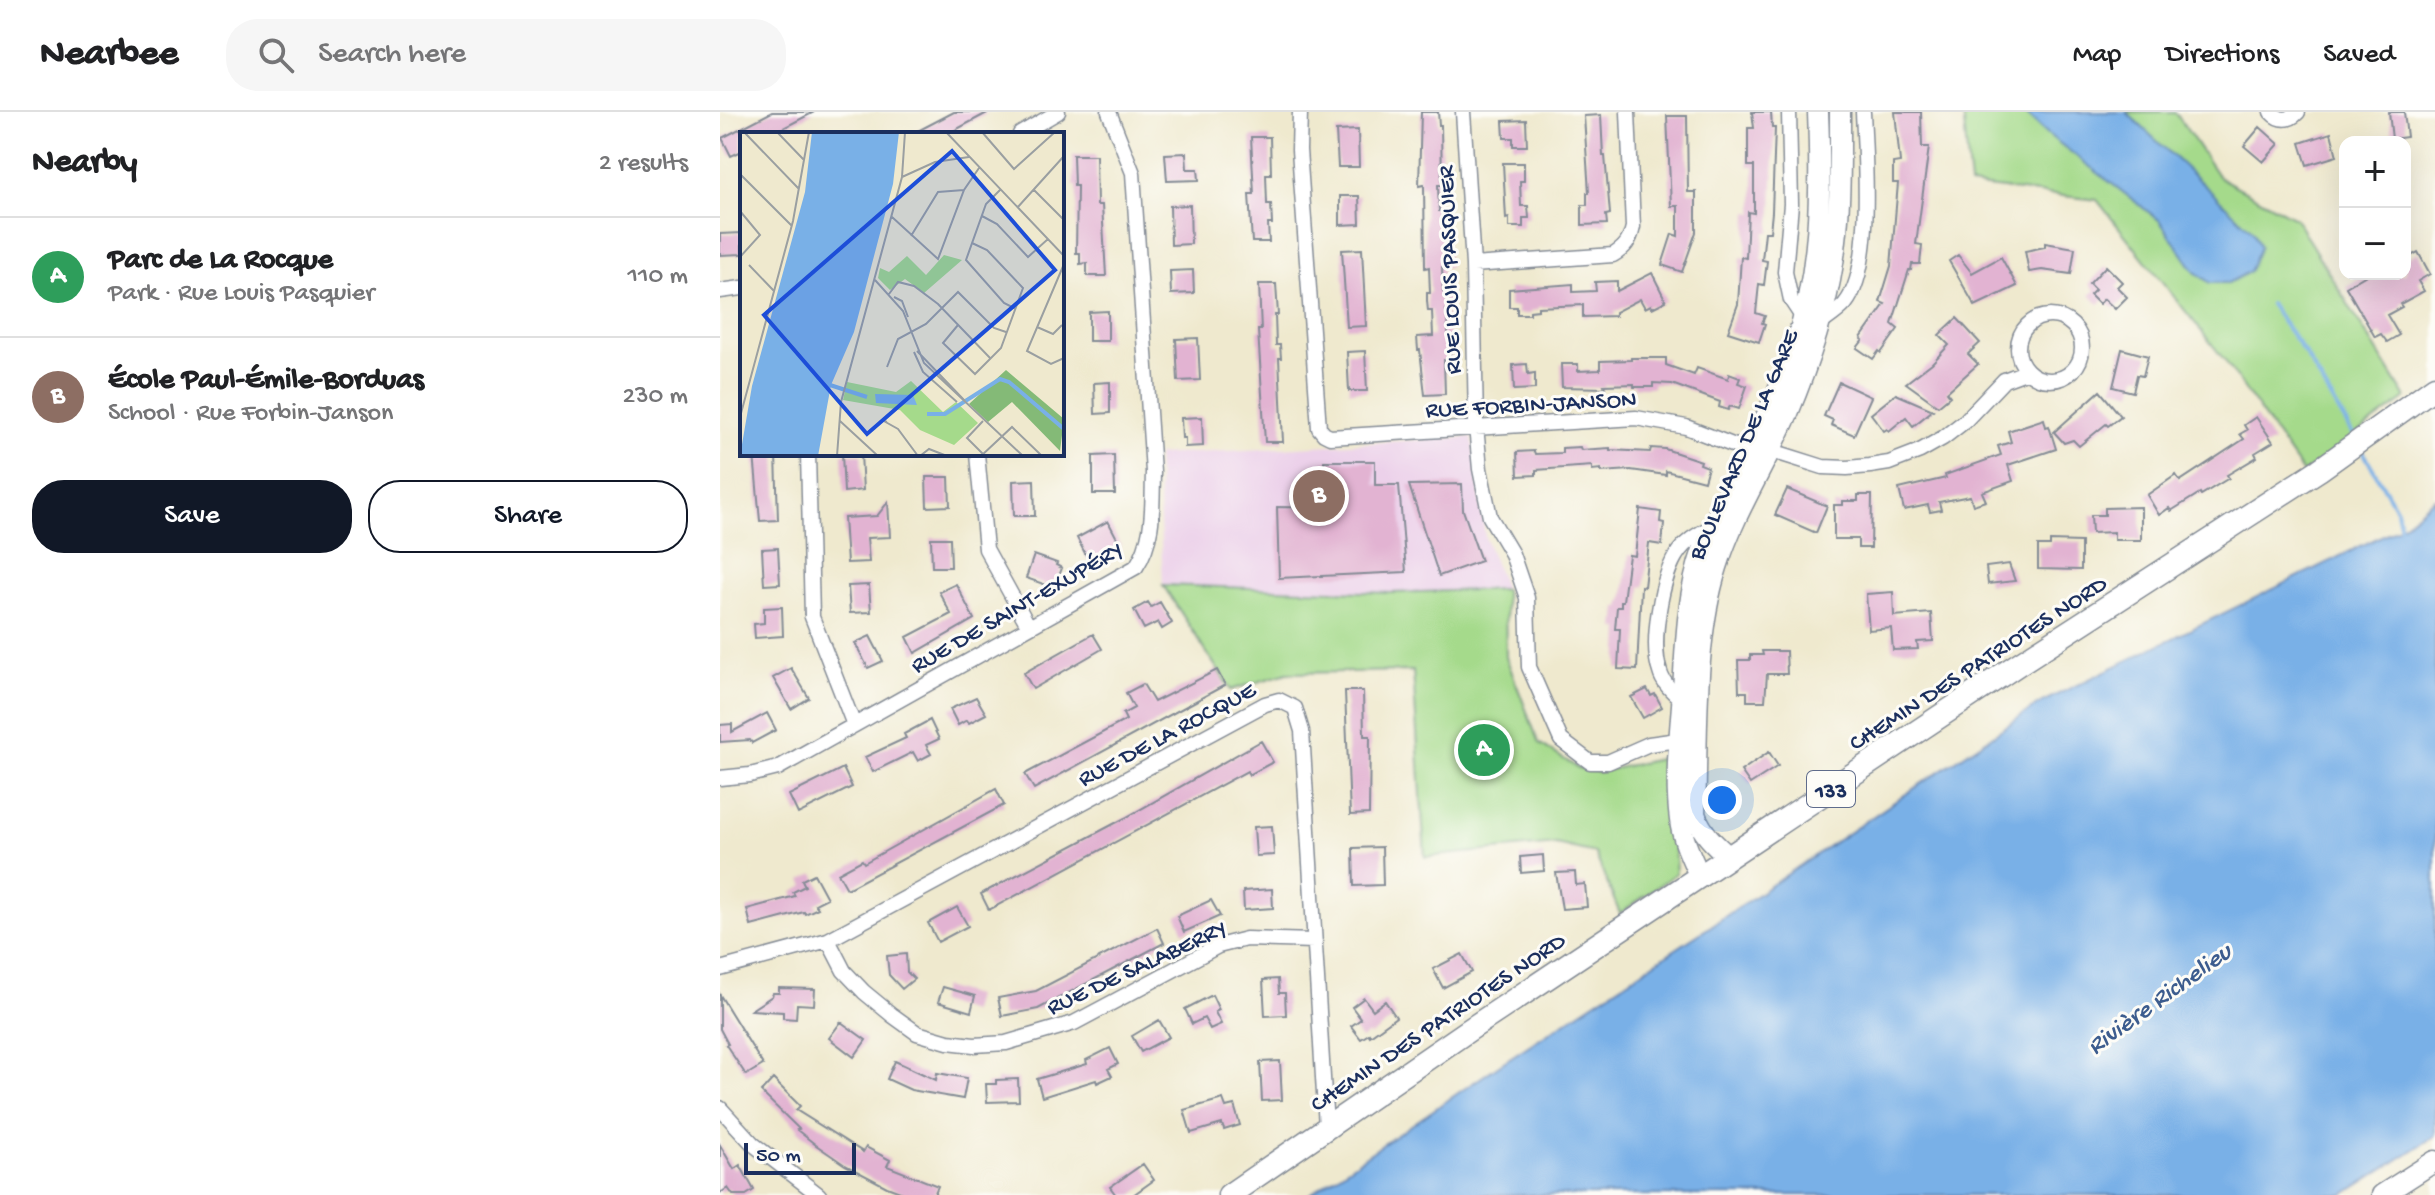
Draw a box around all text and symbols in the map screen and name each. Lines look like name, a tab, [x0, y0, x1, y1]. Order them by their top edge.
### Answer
search box	[226, 19, 786, 91]
text: Nearbee	[40, 33, 178, 77]
icon: search	[254, 33, 298, 77]
text: Search here	[318, 38, 466, 73]
text: Map	[2073, 39, 2121, 72]
text: Directions	[2165, 39, 2279, 72]
text: Saved	[2323, 39, 2395, 72]
inset map	[740, 132, 1064, 456]
map controls	[2339, 136, 2411, 280]
button: +	[2339, 136, 2411, 208]
text: Nearby	[32, 144, 137, 184]
text: 2 results	[599, 149, 688, 180]
street label: RUE LOUIS PASQUIER	[1433, 164, 1470, 375]
button: −	[2339, 208, 2411, 280]
text: Parc de La Rocque	[108, 244, 333, 279]
text: A	[50, 262, 66, 293]
text: 110 m	[628, 262, 688, 293]
text: Park · Rue Louis Pasquier	[108, 279, 374, 310]
street label: BOULEVARD DE LA GARE	[1683, 325, 1807, 566]
text: École Paul-Émile-Borduas	[108, 364, 424, 399]
text: B	[51, 382, 65, 413]
text: 230 m	[622, 382, 688, 413]
street label: RUE FORBIN-JANSON	[1425, 386, 1638, 427]
text: School · Rue Forbin-Janson	[108, 399, 393, 430]
pin: B	[1293, 466, 1345, 526]
button: Save	[32, 480, 352, 553]
button: Share	[368, 480, 688, 553]
street label: RUE DE SAINT-EXUPÉRY	[906, 536, 1129, 682]
street label: CHEMIN DES PATRIOTES NORD	[1845, 570, 2114, 759]
street label: RUE DE LA ROCQUE	[1074, 677, 1262, 795]
pin: A	[1458, 720, 1510, 780]
road number: 133	[1807, 771, 1855, 807]
your location	[1702, 780, 1742, 820]
street label: RUE DE SALABERRY	[1043, 915, 1232, 1024]
street label: CHEMIN DES PATRIOTES NORD	[1306, 927, 1572, 1120]
water label: Rivière Richelieu	[2082, 937, 2240, 1063]
scale bar	[744, 1139, 856, 1175]
text: 50 m	[756, 1144, 801, 1170]

